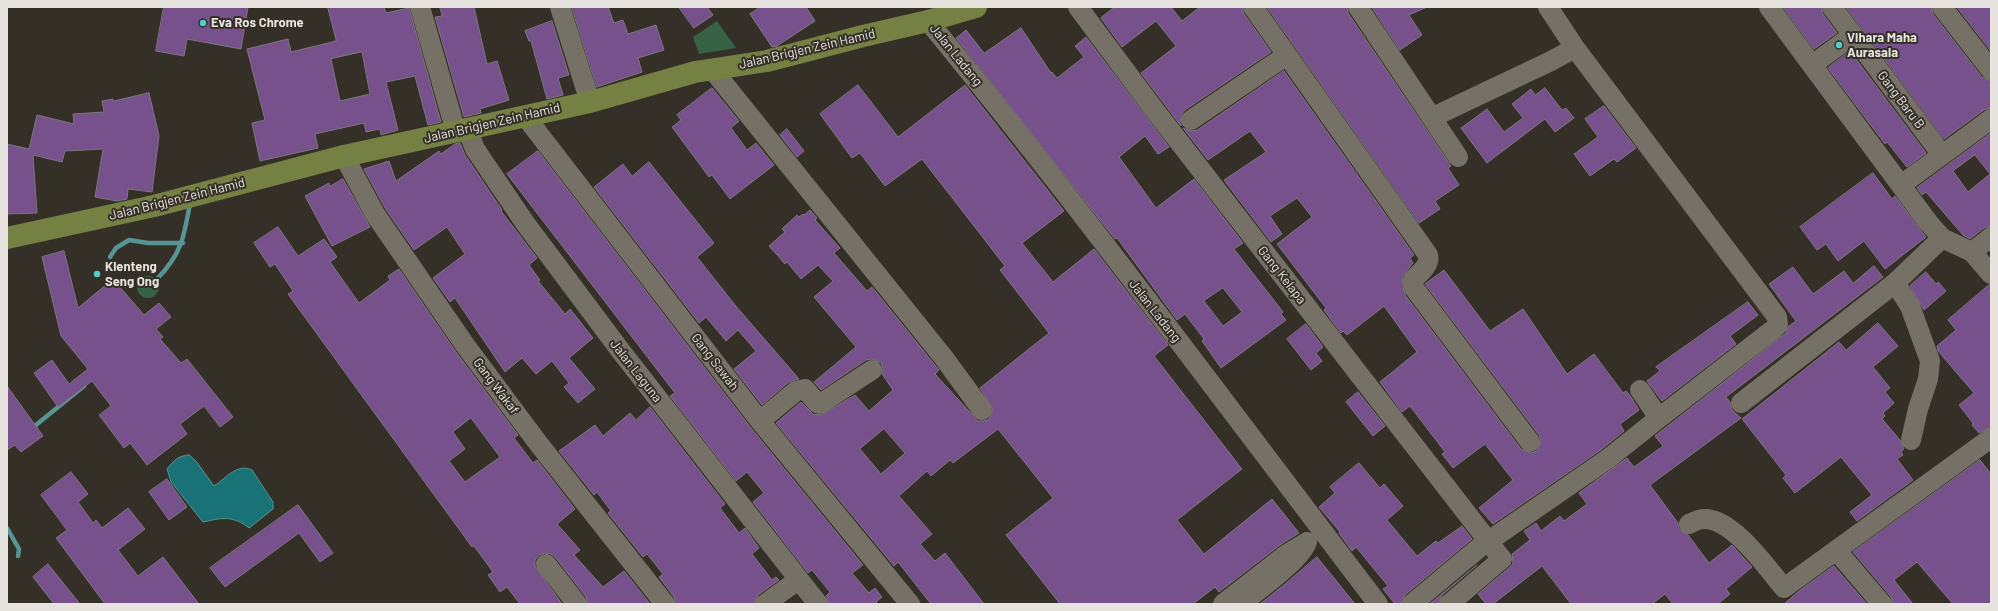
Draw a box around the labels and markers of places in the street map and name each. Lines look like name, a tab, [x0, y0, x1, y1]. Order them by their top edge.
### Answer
place label: Eva Ros Chrome	[211, 15, 304, 31]
marker: Eva Ros Chrome	[198, 18, 208, 28]
place label: Vihara Maha Aurasala	[1847, 30, 1917, 61]
marker: Vihara Maha Aurasala	[1834, 40, 1844, 50]
place label: Klenteng Seng Ong	[105, 259, 159, 290]
marker: Klenteng Seng Ong	[92, 269, 102, 279]

